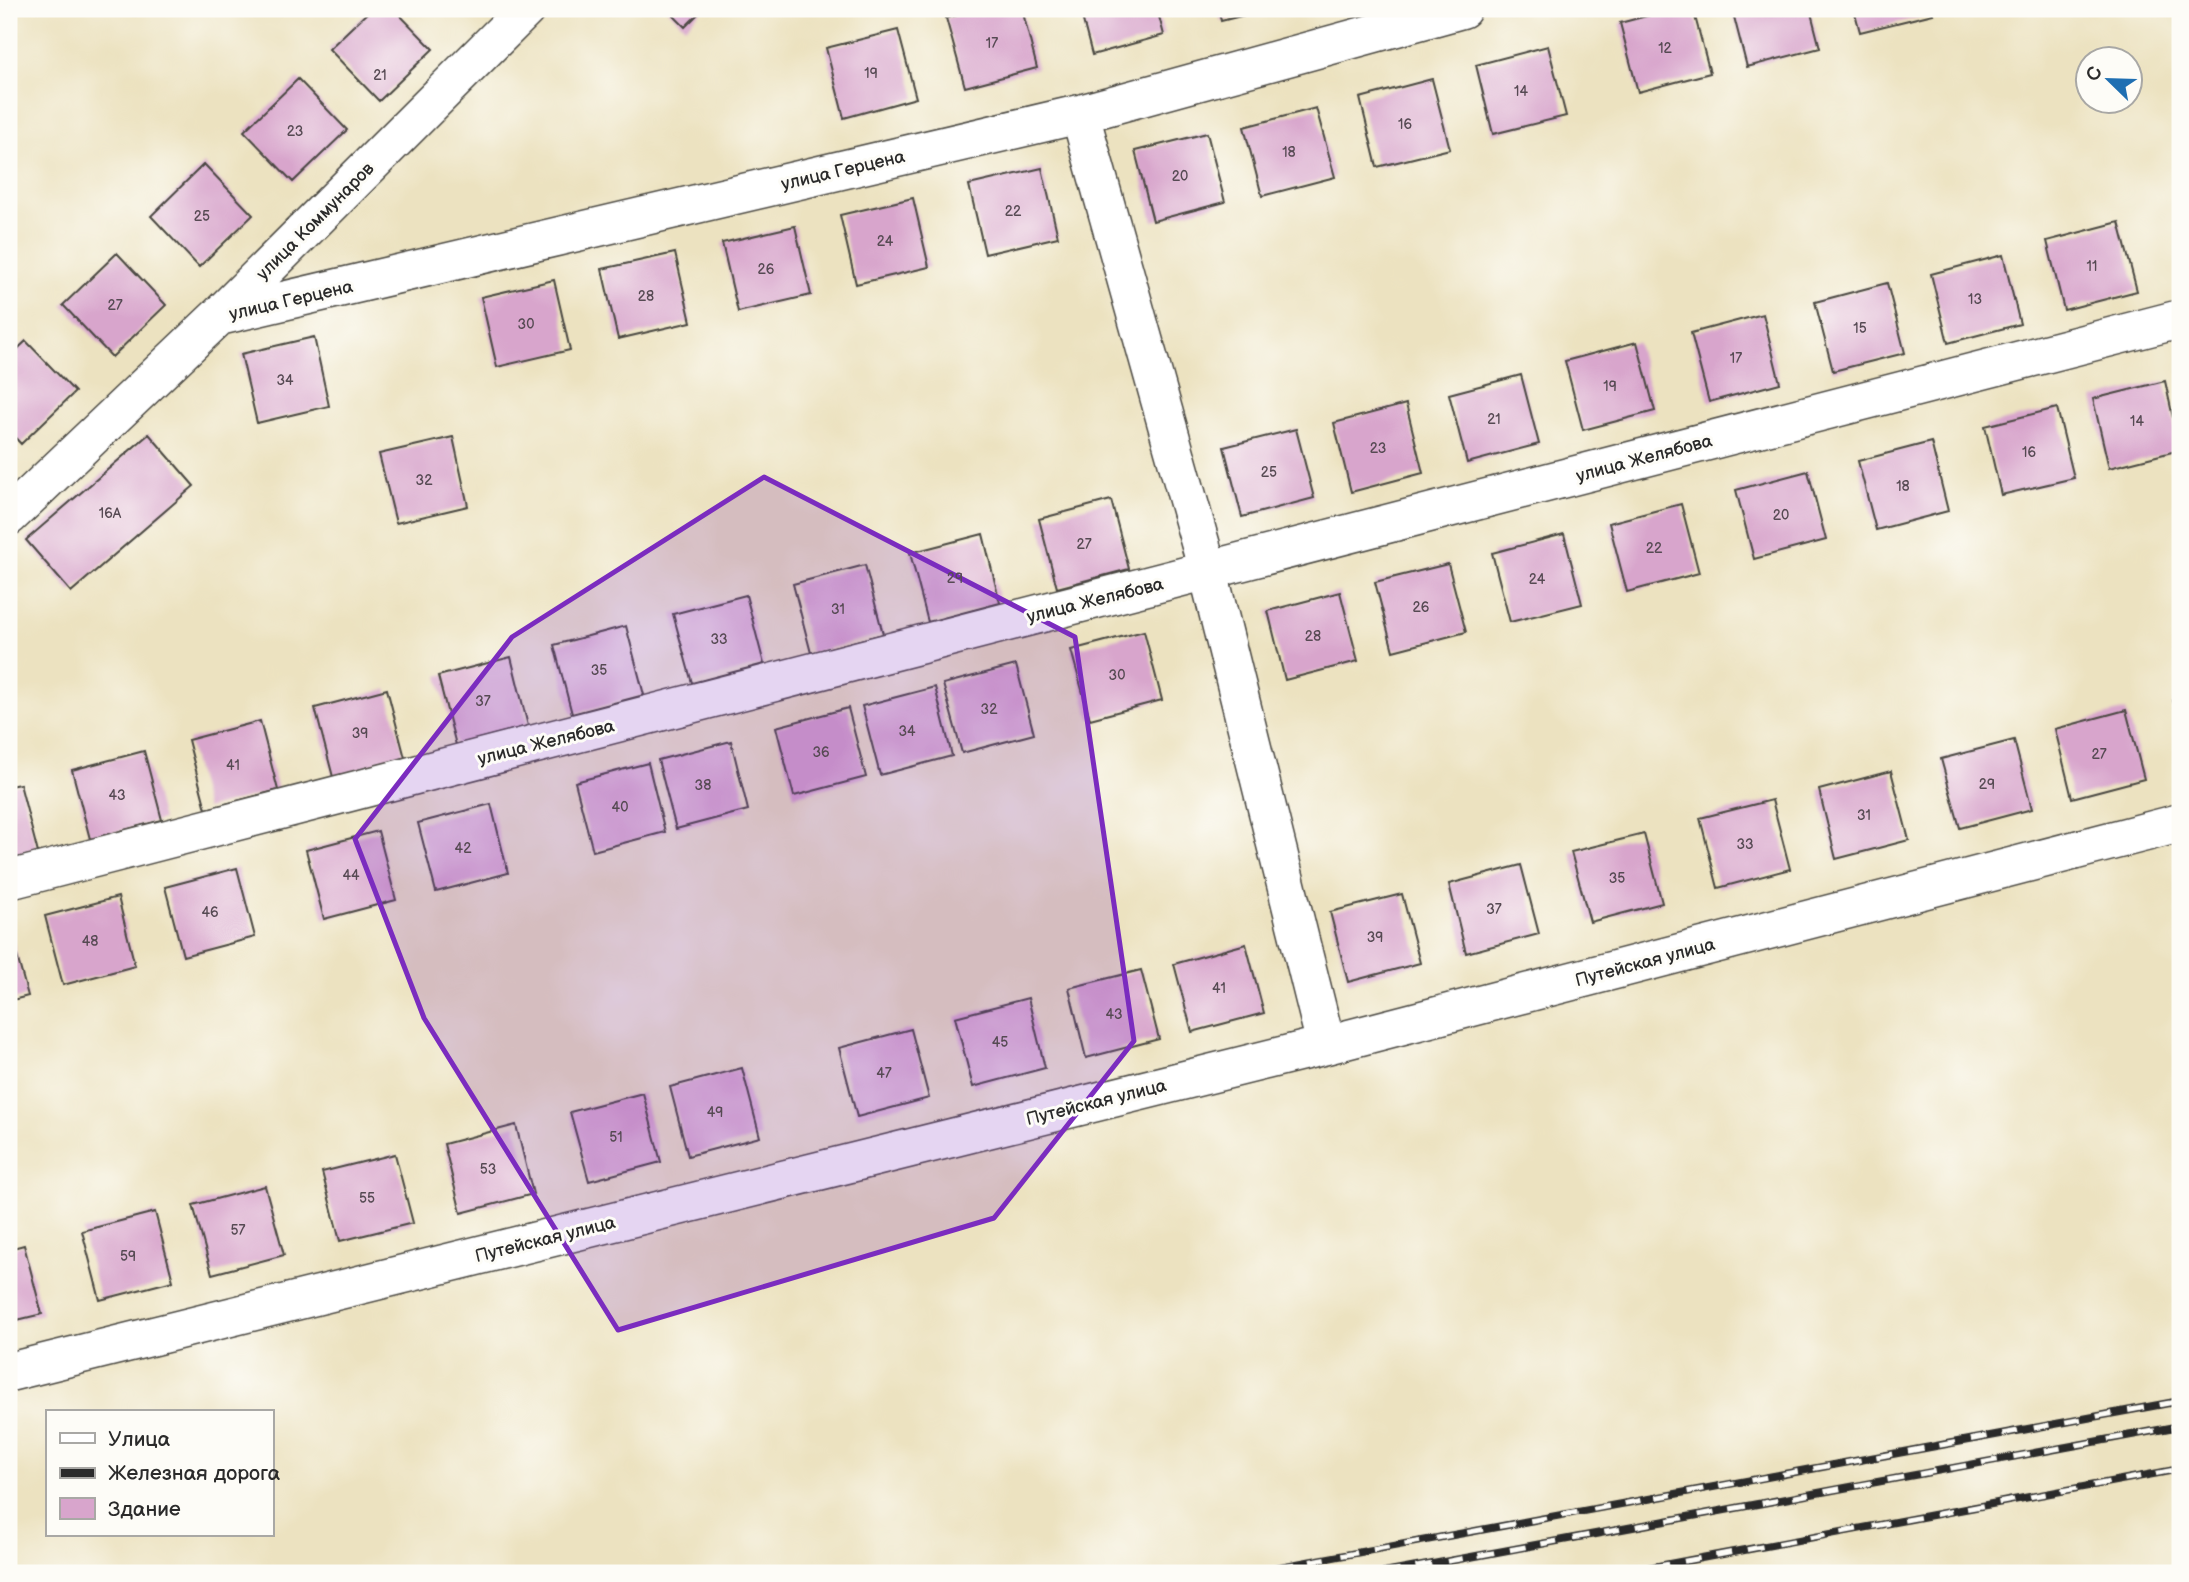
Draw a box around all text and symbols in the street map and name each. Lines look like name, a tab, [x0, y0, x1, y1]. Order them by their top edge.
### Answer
house number: 17	[986, 35, 998, 52]
house number: 12	[1658, 40, 1673, 57]
north arrow	[2074, 46, 2144, 116]
text: С	[2082, 63, 2108, 85]
house number: 19	[864, 65, 878, 82]
house number: 21	[373, 67, 387, 84]
house number: 14	[1514, 83, 1528, 100]
house number: 16	[1398, 116, 1412, 133]
house number: 23	[287, 123, 303, 140]
house number: 18	[1282, 144, 1296, 161]
street label: улица Герцена	[779, 146, 907, 195]
street label: улица Коммунаров	[252, 158, 379, 284]
house number: 20	[1172, 168, 1188, 185]
house number: 22	[1005, 203, 1022, 220]
house number: 25	[194, 208, 210, 225]
house number: 24	[877, 233, 894, 250]
house number: 11	[2087, 258, 2097, 275]
house number: 26	[758, 261, 775, 278]
street label: улица Герцена	[227, 276, 355, 325]
house number: 28	[638, 288, 654, 305]
house number: 13	[1968, 291, 1982, 308]
house number: 27	[107, 297, 123, 314]
house number: 30	[518, 316, 534, 333]
house number: 15	[1853, 320, 1867, 337]
house number: 17	[1730, 350, 1742, 367]
house number: 34	[276, 372, 294, 389]
house number: 19	[1603, 378, 1617, 395]
house number: 21	[1487, 411, 1501, 428]
house number: 14	[2130, 413, 2144, 430]
street label: улица Желябова	[1574, 430, 1715, 487]
house number: 23	[1370, 440, 1386, 457]
house number: 16	[2022, 444, 2036, 461]
house number: 25	[1261, 464, 1277, 481]
house number: 32	[416, 472, 433, 489]
house number: 18	[1896, 478, 1910, 495]
house number: 16А	[99, 505, 122, 522]
house number: 20	[1773, 507, 1789, 524]
house number: 27	[1076, 536, 1092, 553]
house number: 22	[1646, 540, 1663, 557]
house number: 29	[947, 570, 963, 587]
house number: 24	[1529, 571, 1546, 588]
street label: улица Желябова	[1025, 573, 1166, 628]
house number: 26	[1413, 599, 1430, 616]
house number: 31	[831, 601, 845, 618]
house number: 28	[1305, 628, 1321, 645]
house number: 33	[710, 631, 728, 648]
house number: 35	[591, 662, 607, 679]
house number: 30	[1109, 667, 1125, 684]
house number: 37	[475, 693, 491, 710]
house number: 32	[981, 701, 998, 718]
street label: улица Желябова	[476, 715, 617, 770]
house number: 34	[898, 723, 916, 740]
house number: 39	[352, 725, 368, 742]
house number: 36	[812, 744, 830, 761]
house number: 27	[2091, 746, 2107, 763]
house number: 41	[226, 757, 240, 774]
house number: 29	[1979, 776, 1995, 793]
house number: 38	[695, 777, 711, 794]
house number: 43	[108, 787, 126, 804]
house number: 40	[612, 799, 628, 816]
house number: 31	[1857, 807, 1871, 824]
house number: 33	[1736, 836, 1754, 853]
house number: 42	[455, 840, 472, 857]
house number: 44	[342, 867, 360, 884]
house number: 35	[1609, 870, 1625, 887]
house number: 37	[1486, 901, 1502, 918]
house number: 46	[201, 904, 219, 921]
house number: 39	[1367, 929, 1383, 946]
house number: 48	[82, 933, 98, 950]
street label: Путейская улица	[1573, 934, 1718, 991]
house number: 41	[1212, 980, 1226, 997]
house number: 43	[1105, 1006, 1123, 1023]
house number: 45	[992, 1034, 1008, 1051]
house number: 47	[876, 1065, 892, 1082]
street label: Путейская улица	[1024, 1075, 1169, 1130]
house number: 49	[707, 1104, 723, 1121]
house number: 51	[609, 1129, 623, 1146]
house number: 53	[480, 1161, 496, 1178]
house number: 55	[359, 1190, 375, 1207]
street label: Путейская улица	[473, 1212, 618, 1267]
house number: 57	[231, 1222, 246, 1239]
house number: 59	[120, 1248, 136, 1265]
legend	[46, 1410, 273, 1536]
text: Улица	[108, 1427, 171, 1452]
text: Железная дорога	[108, 1461, 281, 1486]
text: Здание	[108, 1497, 181, 1522]

